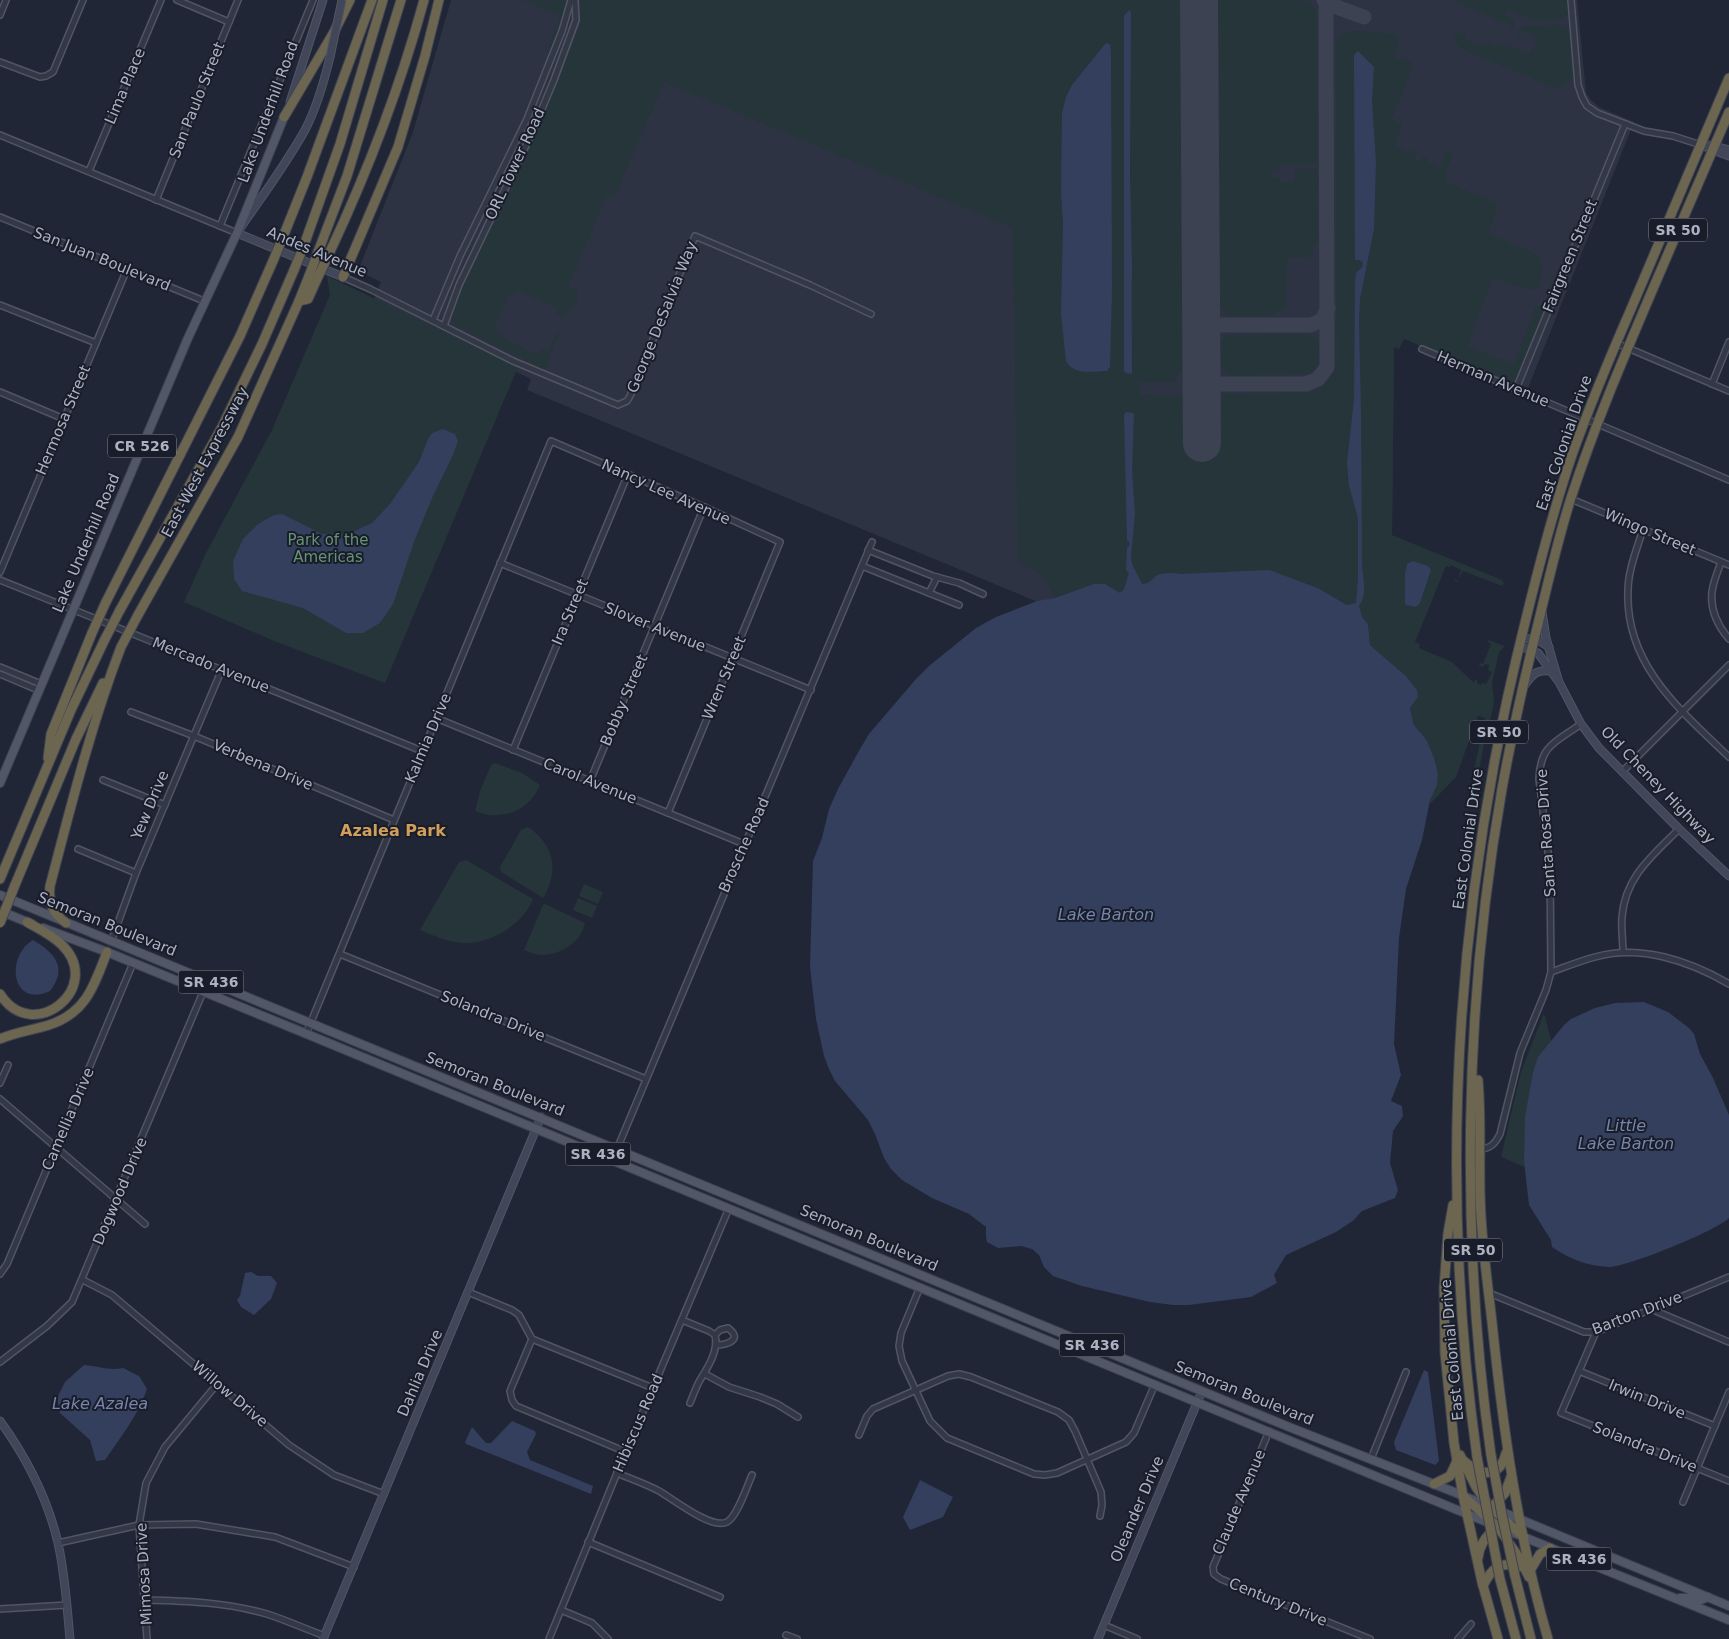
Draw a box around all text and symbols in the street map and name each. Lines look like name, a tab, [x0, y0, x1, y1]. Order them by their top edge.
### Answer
street label: San Paulo Street	[165, 39, 229, 161]
street label: Lake Underhill Road	[234, 39, 302, 185]
street label: Lima Place	[101, 45, 149, 127]
street label: ORL Tower Road	[481, 105, 549, 223]
street label: Fairgreen Street	[1539, 197, 1601, 315]
road number: SR 50	[1649, 218, 1707, 242]
street label: San Juan Boulevard	[31, 223, 173, 295]
street label: Andes Avenue	[264, 223, 370, 281]
street label: George DeSalvia Way	[623, 238, 701, 396]
street label: Herman Avenue	[1434, 347, 1552, 411]
street label: Hermosa Street	[32, 362, 94, 478]
street label: East Colonial Drive	[1532, 373, 1596, 513]
street label: East-West Expressway	[158, 384, 252, 540]
road number: CR 526	[108, 434, 176, 458]
street label: Nancy Lee Avenue	[599, 456, 733, 528]
street label: Lake Underhill Road	[49, 471, 123, 615]
street label: Wingo Street	[1602, 505, 1698, 559]
park label: Park of the Americas	[287, 531, 369, 566]
street label: Ira Street	[548, 576, 592, 648]
street label: Slover Avenue	[602, 598, 708, 656]
street label: Mercado Avenue	[150, 633, 272, 697]
street label: Wren Street	[698, 633, 750, 723]
street label: Bobby Street	[597, 651, 651, 748]
street label: Kalmia Drive	[401, 690, 455, 786]
road number: SR 50	[1470, 720, 1528, 744]
street label: Old Cheney Highway	[1597, 722, 1719, 848]
street label: Verbena Drive	[210, 736, 316, 794]
street label: Carol Avenue	[541, 754, 639, 808]
street label: East Colonial Drive	[1449, 767, 1487, 911]
street label: Yew Drive	[127, 768, 173, 843]
street label: Santa Rosa Drive	[1533, 768, 1559, 898]
street label: Brosche Road	[715, 795, 773, 895]
district label: Azalea Park	[340, 821, 446, 840]
street label: Semoran Boulevard	[35, 888, 179, 960]
water label: Lake Barton	[1058, 905, 1154, 924]
road number: SR 436	[178, 970, 244, 994]
street label: Solandra Drive	[438, 987, 548, 1045]
street label: Semoran Boulevard	[423, 1048, 567, 1120]
street label: Camellia Drive	[38, 1065, 98, 1173]
water label: Little Lake Barton	[1578, 1116, 1674, 1153]
street label: Dogwood Drive	[89, 1134, 151, 1248]
road number: SR 436	[566, 1142, 630, 1166]
street label: Semoran Boulevard	[797, 1201, 941, 1275]
road number: SR 50	[1444, 1238, 1502, 1262]
street label: East Colonial Drive	[1437, 1279, 1467, 1421]
street label: Barton Drive	[1589, 1288, 1685, 1338]
street label: Dahlia Drive	[394, 1327, 446, 1419]
road number: SR 436	[1060, 1334, 1124, 1356]
street label: Willow Drive	[189, 1357, 271, 1431]
street label: Semoran Boulevard	[1172, 1357, 1316, 1429]
street label: Hibiscus Road	[609, 1371, 667, 1475]
street label: Irwin Drive	[1606, 1375, 1688, 1423]
water label: Lake Azalea	[52, 1394, 148, 1413]
street label: Solandra Drive	[1590, 1418, 1700, 1476]
street label: Claude Avenue	[1209, 1447, 1269, 1557]
street label: Oleander Drive	[1107, 1453, 1167, 1565]
street label: Mimosa Drive	[132, 1522, 156, 1626]
road number: SR 436	[1546, 1548, 1612, 1570]
street label: Century Drive	[1226, 1574, 1330, 1630]

